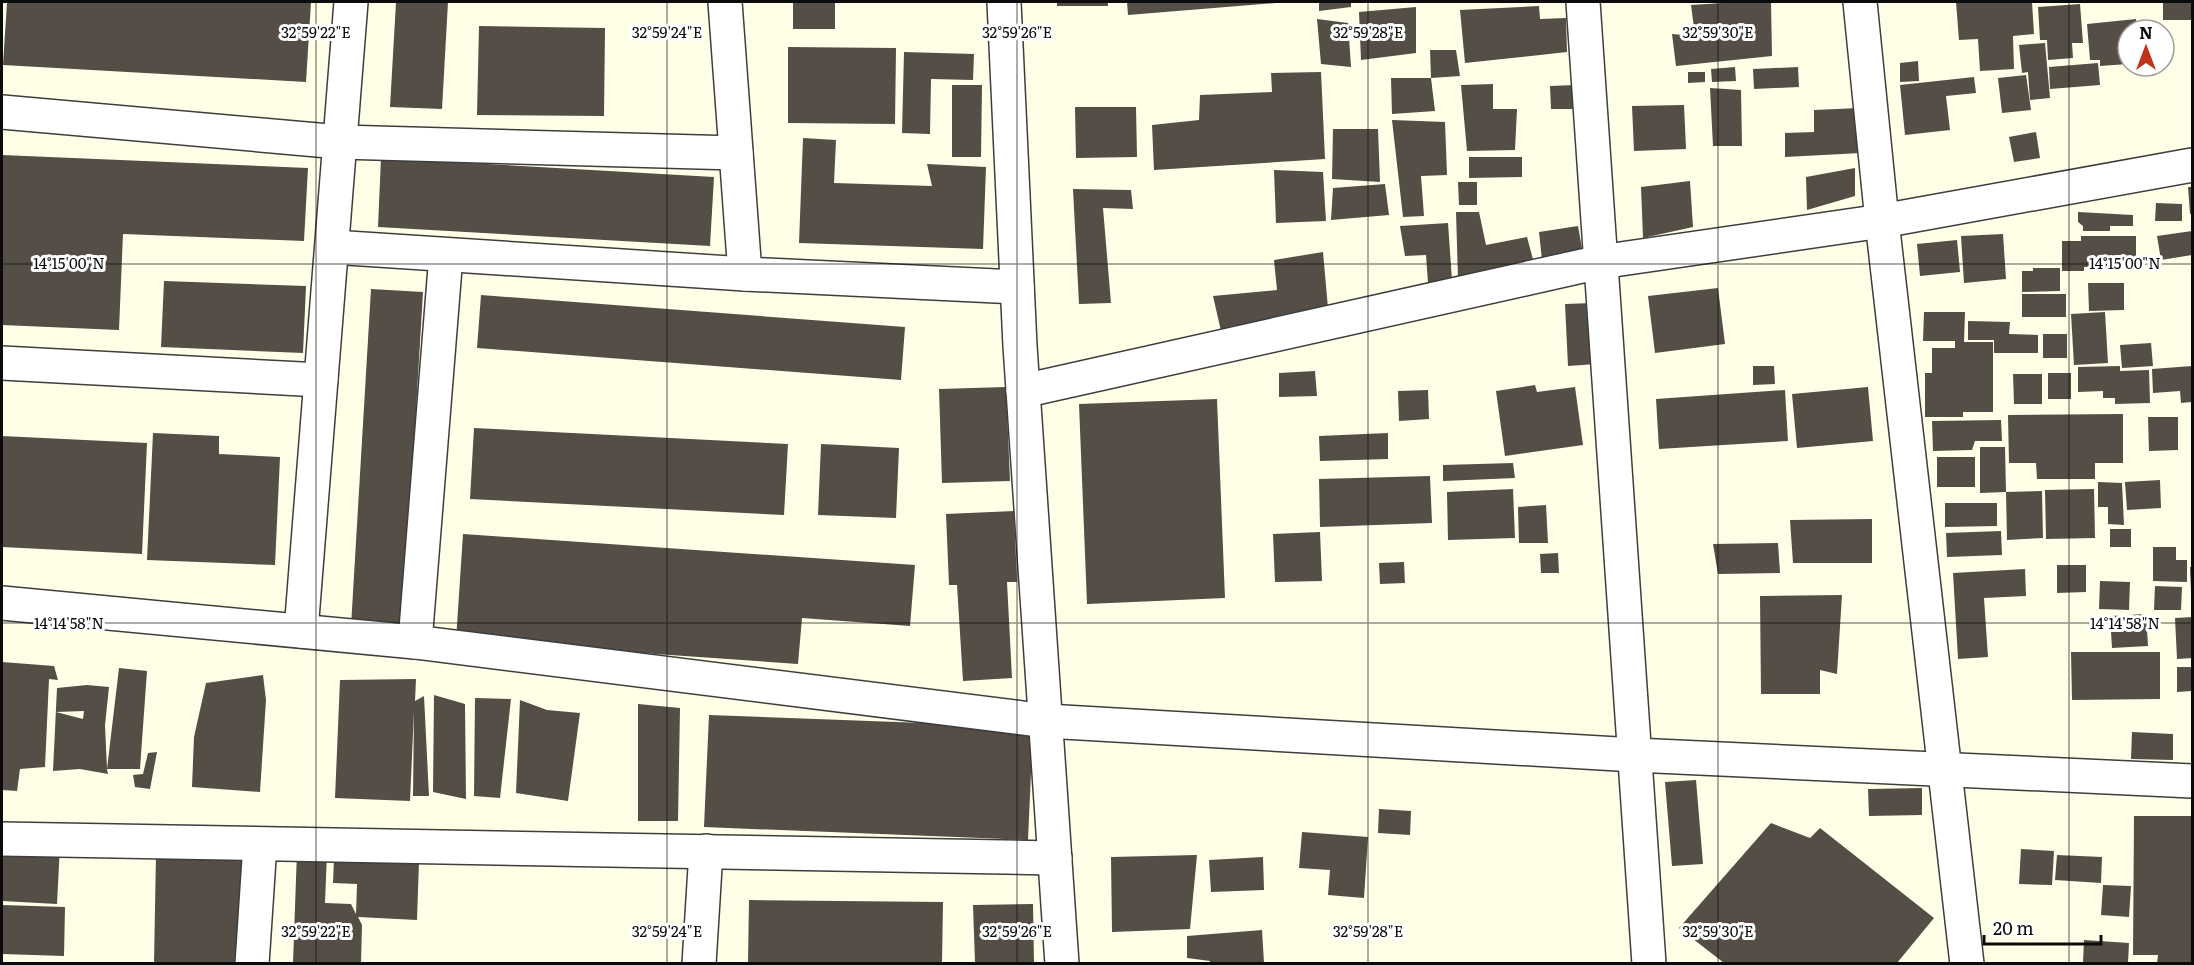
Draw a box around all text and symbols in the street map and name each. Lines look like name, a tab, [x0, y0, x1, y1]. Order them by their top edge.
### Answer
north arrow	[2116, 18, 2176, 78]
text: 32°59'22"E	[281, 20, 351, 43]
text: 32°59'24"E	[632, 20, 702, 43]
text: 32°59'26"E	[982, 20, 1052, 43]
text: 32°59'28"E	[1333, 20, 1403, 43]
text: 32°59'30"E	[1682, 20, 1754, 43]
text: N	[2139, 20, 2153, 44]
text: 14°15'00"N	[33, 251, 105, 274]
text: 14°15'00"N	[2089, 251, 2161, 274]
text: 14°14'58"N	[34, 611, 104, 634]
text: 14°14'58"N	[2090, 611, 2160, 634]
scale bar	[1984, 908, 2101, 946]
text: 20 m	[1993, 914, 2034, 941]
text: 32°59'22"E	[281, 919, 351, 942]
text: 32°59'24"E	[632, 919, 702, 942]
text: 32°59'26"E	[982, 919, 1052, 942]
text: 32°59'28"E	[1333, 919, 1403, 942]
text: 32°59'30"E	[1682, 919, 1754, 942]

